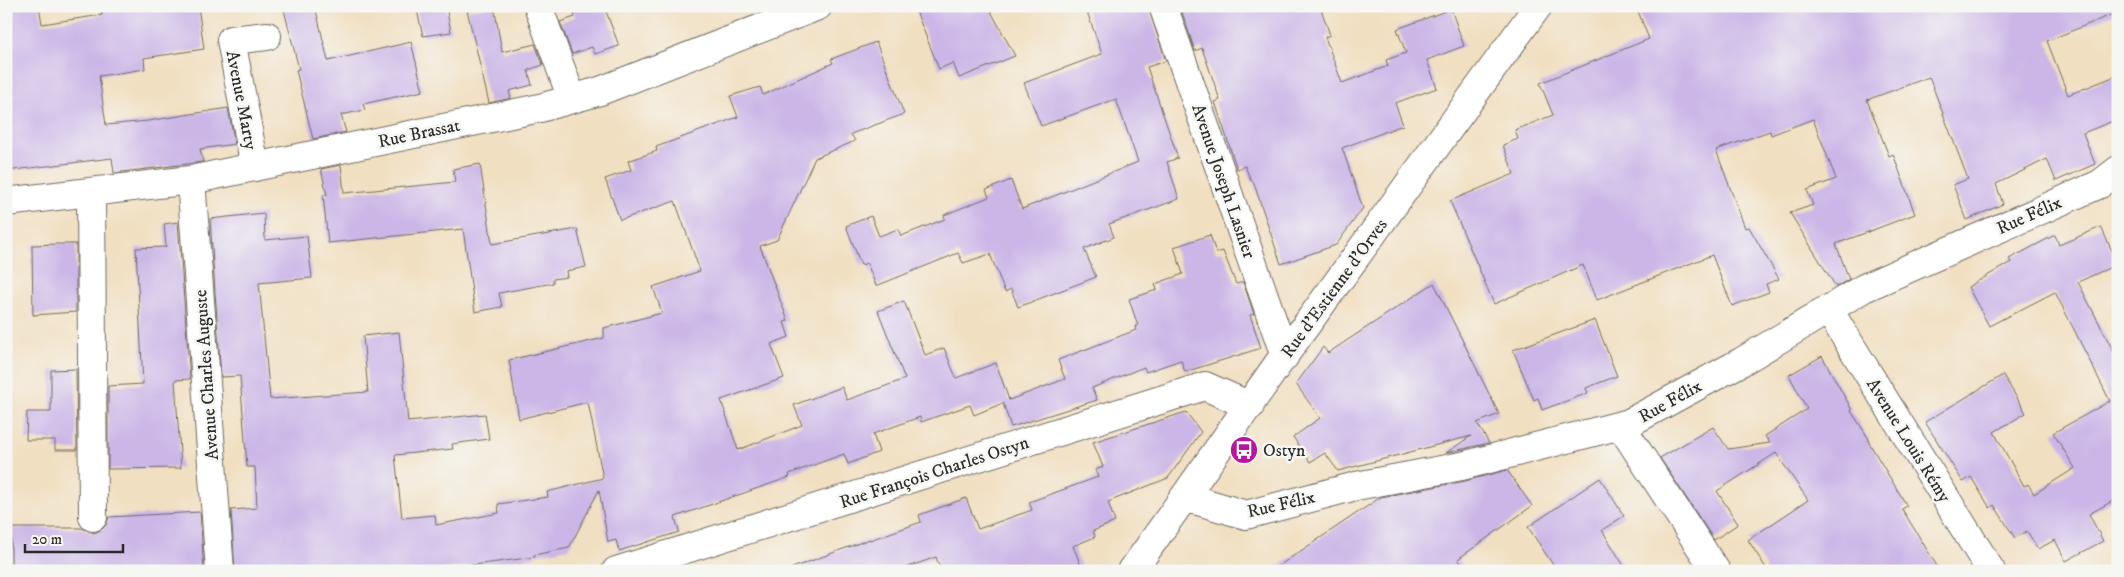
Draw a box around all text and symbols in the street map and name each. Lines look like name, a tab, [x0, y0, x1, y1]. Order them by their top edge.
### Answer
street label: Avenue Marty	[221, 49, 262, 152]
street label: Avenue Joseph Lasnier	[1186, 101, 1260, 262]
street label: Rue Brassat	[376, 115, 462, 153]
street label: Rue Félix	[1993, 192, 2065, 240]
street label: Rue d'Estienne d'Orves	[1277, 215, 1393, 363]
street label: Avenue Charles Auguste	[190, 289, 224, 461]
street label: Rue Félix	[1635, 375, 1706, 428]
street label: Avenue Louis Rémy	[1861, 375, 1955, 507]
street label: Rue François Charles Ostyn	[837, 432, 1032, 514]
bus stop icon: Ostyn	[1229, 435, 1259, 465]
place label: Ostyn	[1263, 440, 1306, 462]
street label: Rue Félix	[1245, 486, 1317, 523]
scale bar	[25, 522, 122, 554]
text: 20 m	[32, 530, 62, 549]

